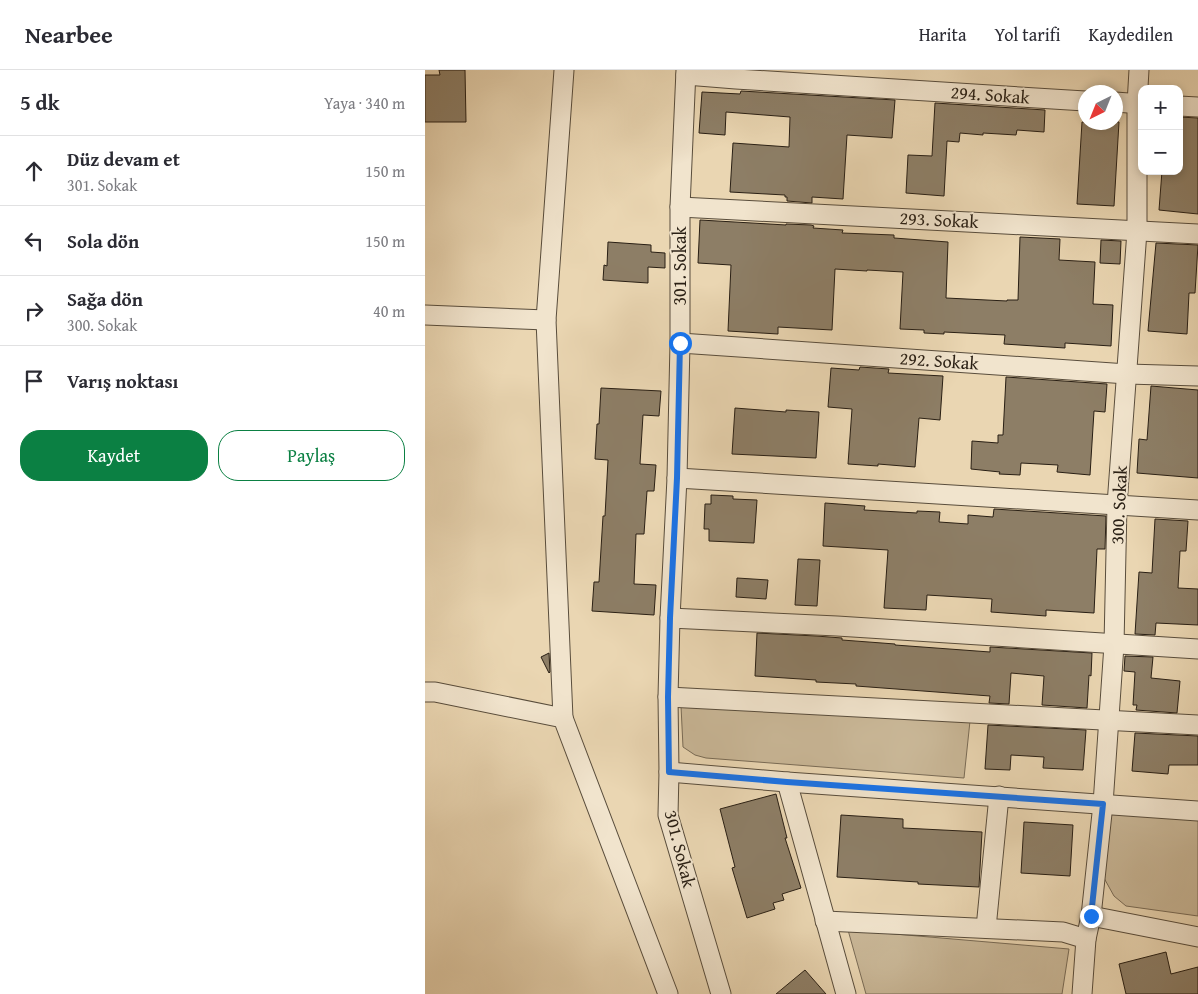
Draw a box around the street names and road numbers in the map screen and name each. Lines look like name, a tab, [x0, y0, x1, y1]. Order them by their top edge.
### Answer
street label: 294. Sokak	[950, 78, 1031, 111]
street label: 293. Sokak	[899, 204, 980, 235]
street label: 301. Sokak	[666, 226, 693, 306]
street label: 292. Sokak	[899, 344, 980, 377]
street label: 300. Sokak	[1103, 464, 1134, 545]
street label: 301. Sokak	[658, 807, 703, 891]

